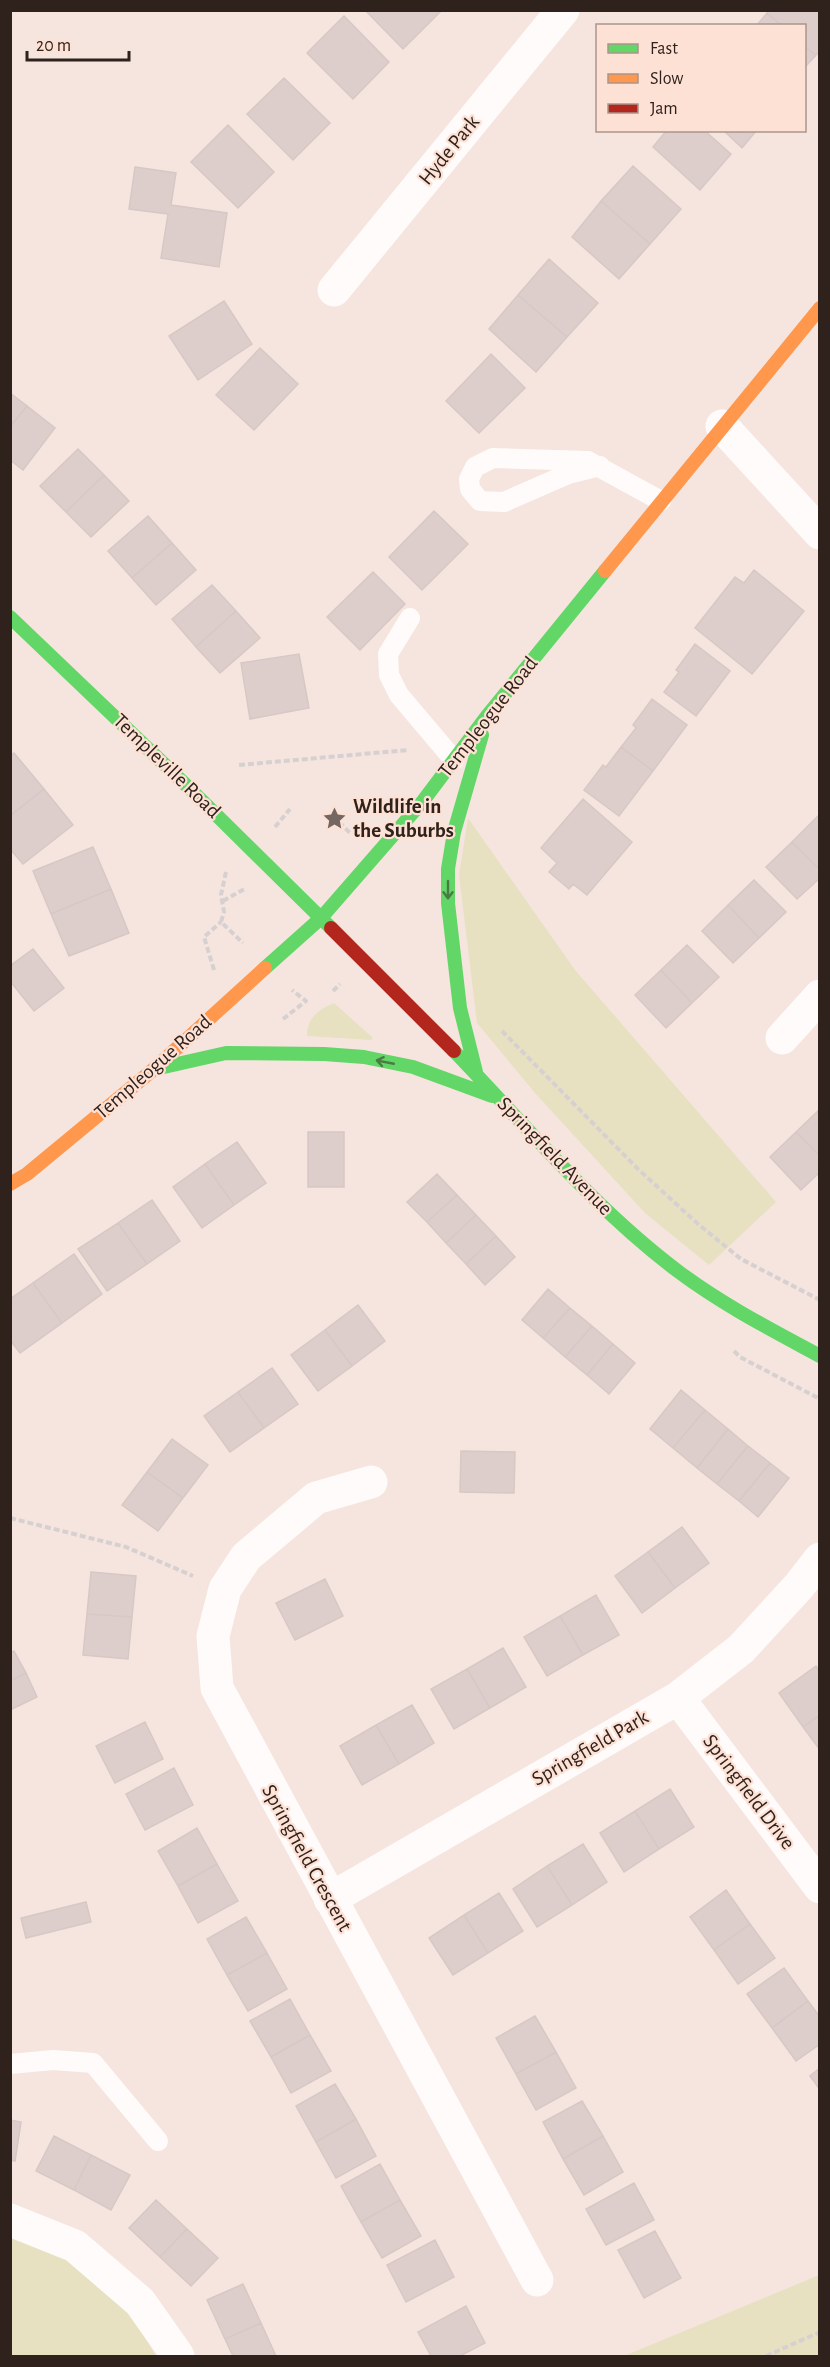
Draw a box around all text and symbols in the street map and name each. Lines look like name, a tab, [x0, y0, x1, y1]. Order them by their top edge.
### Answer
scale bar	[27, 24, 129, 62]
legend	[596, 24, 806, 132]
text: 20 m	[36, 37, 71, 55]
text: Fast	[650, 40, 678, 58]
text: Slow	[650, 70, 683, 88]
text: Jam	[650, 100, 678, 118]
street label: Hyde Park	[415, 111, 483, 189]
street label: Templeogue Road	[434, 652, 542, 781]
street label: Templeville Road	[109, 710, 225, 822]
place label: Wildlife in the Suburbs	[353, 796, 454, 841]
place icon: Wildlife in the Suburbs	[322, 805, 348, 831]
one-way arrow	[442, 879, 454, 899]
street label: Templeogue Road	[91, 1011, 215, 1123]
one-way arrow	[376, 1055, 395, 1067]
street label: Springfield Avenue	[493, 1093, 617, 1219]
street label: Springfield Park	[528, 1706, 652, 1790]
street label: Springfield Drive	[699, 1731, 799, 1853]
street label: Springfield Crescent	[258, 1781, 356, 1935]

